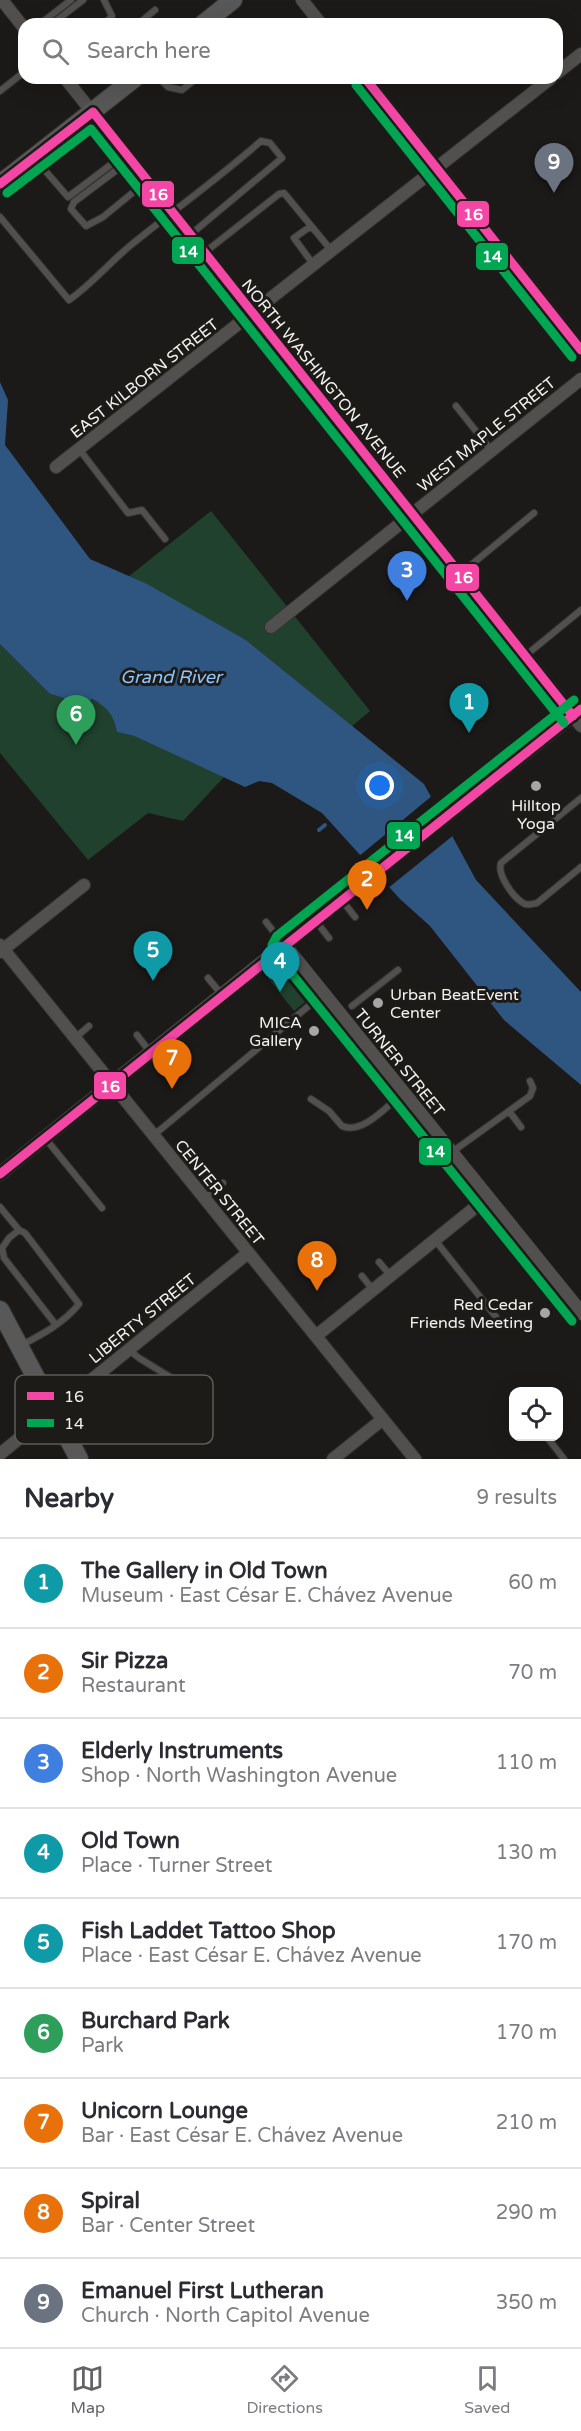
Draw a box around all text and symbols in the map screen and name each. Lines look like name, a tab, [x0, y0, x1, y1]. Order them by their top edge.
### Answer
search box	[18, 18, 563, 84]
icon: search	[39, 35, 72, 68]
text: Search here	[87, 38, 211, 64]
pin: 9	[534, 144, 574, 193]
line badge: 16	[141, 180, 175, 208]
text: 16	[148, 185, 168, 205]
line badge: 16	[456, 200, 490, 228]
text: 16	[463, 205, 483, 225]
line badge: 14	[171, 236, 205, 265]
text: 14	[178, 242, 198, 262]
line badge: 14	[475, 242, 509, 271]
text: 14	[482, 247, 502, 267]
street label: NORTH WASHINGTON AVENUE	[237, 275, 410, 482]
street label: EAST KILBORN STREET	[66, 314, 223, 443]
street label: WEST MAPLE STREET	[414, 373, 560, 497]
pin: 3	[388, 552, 426, 601]
line badge: 16	[445, 563, 480, 592]
text: 16	[453, 568, 473, 588]
water label: Grand River	[120, 666, 224, 688]
pin: 1	[450, 684, 488, 733]
pin: 6	[56, 696, 96, 745]
your location	[365, 771, 394, 800]
marker: Hilltop Yoga	[529, 779, 543, 793]
place label: Hilltop Yoga	[511, 796, 561, 834]
line badge: 14	[386, 821, 421, 850]
text: 14	[394, 826, 414, 846]
pin: 2	[348, 860, 386, 910]
pin: 5	[134, 932, 172, 981]
pin: 4	[260, 942, 300, 992]
place label: Urban BeatEvent Center	[390, 985, 519, 1023]
marker: Urban BeatEvent Center	[371, 996, 385, 1010]
street label: TURNER STREET	[350, 1005, 449, 1121]
place label: MICA Gallery	[249, 1013, 302, 1051]
marker: MICA Gallery	[307, 1024, 321, 1038]
pin: 7	[152, 1040, 192, 1089]
line badge: 16	[93, 1071, 127, 1100]
text: 16	[100, 1077, 120, 1097]
street label: CENTER STREET	[170, 1136, 268, 1250]
line badge: 14	[418, 1137, 452, 1166]
text: 14	[425, 1142, 445, 1162]
pin: 8	[298, 1242, 336, 1291]
street label: LIBERTY STREET	[85, 1269, 200, 1368]
place label: Red Cedar Friends Meeting	[410, 1295, 534, 1333]
marker: Red Cedar Friends Meeting	[538, 1306, 552, 1320]
legend	[15, 1375, 213, 1444]
text: 16	[64, 1387, 84, 1407]
map controls	[509, 1387, 563, 1441]
button: locate	[509, 1387, 563, 1441]
text: 14	[64, 1414, 84, 1434]
text: Nearby	[24, 1483, 114, 1514]
text: 9 results	[477, 1486, 557, 1510]
text: The Gallery in Old Town	[81, 1558, 328, 1584]
text: 1	[37, 1571, 50, 1595]
text: 60 m	[508, 1571, 557, 1595]
text: Museum · East César E. Chávez Avenue	[81, 1584, 453, 1608]
text: Sir Pizza	[81, 1648, 168, 1674]
text: 2	[37, 1661, 50, 1685]
text: 70 m	[508, 1661, 557, 1685]
text: Restaurant	[81, 1674, 186, 1698]
text: Elderly Instruments	[81, 1738, 283, 1764]
text: 3	[37, 1751, 50, 1775]
text: 110 m	[496, 1751, 557, 1775]
text: Shop · North Washington Avenue	[81, 1764, 397, 1788]
text: Old Town	[81, 1828, 180, 1854]
text: 4	[37, 1841, 50, 1865]
text: 130 m	[496, 1841, 557, 1865]
text: Place · Turner Street	[81, 1854, 272, 1878]
text: Fish Laddet Tattoo Shop	[81, 1918, 336, 1944]
text: 5	[37, 1931, 50, 1955]
text: 170 m	[496, 1931, 557, 1955]
text: Place · East César E. Chávez Avenue	[81, 1944, 422, 1968]
text: Burchard Park	[81, 2008, 230, 2034]
text: 6	[37, 2021, 50, 2045]
text: 170 m	[496, 2021, 557, 2045]
text: Park	[81, 2034, 124, 2058]
text: Unicorn Lounge	[81, 2098, 248, 2124]
text: 7	[37, 2111, 50, 2135]
text: 210 m	[496, 2111, 557, 2135]
text: Bar · East César E. Chávez Avenue	[81, 2124, 403, 2148]
text: Spiral	[81, 2188, 140, 2214]
text: 8	[37, 2201, 50, 2225]
text: 290 m	[496, 2201, 557, 2225]
text: Bar · Center Street	[81, 2214, 255, 2238]
text: Emanuel First Lutheran	[81, 2278, 324, 2304]
text: 9	[37, 2291, 50, 2315]
text: 350 m	[496, 2291, 557, 2315]
text: Church · North Capitol Avenue	[81, 2304, 370, 2328]
tab: Map	[71, 2362, 105, 2418]
tab: Directions	[246, 2362, 323, 2418]
tab: Saved	[464, 2362, 510, 2418]

